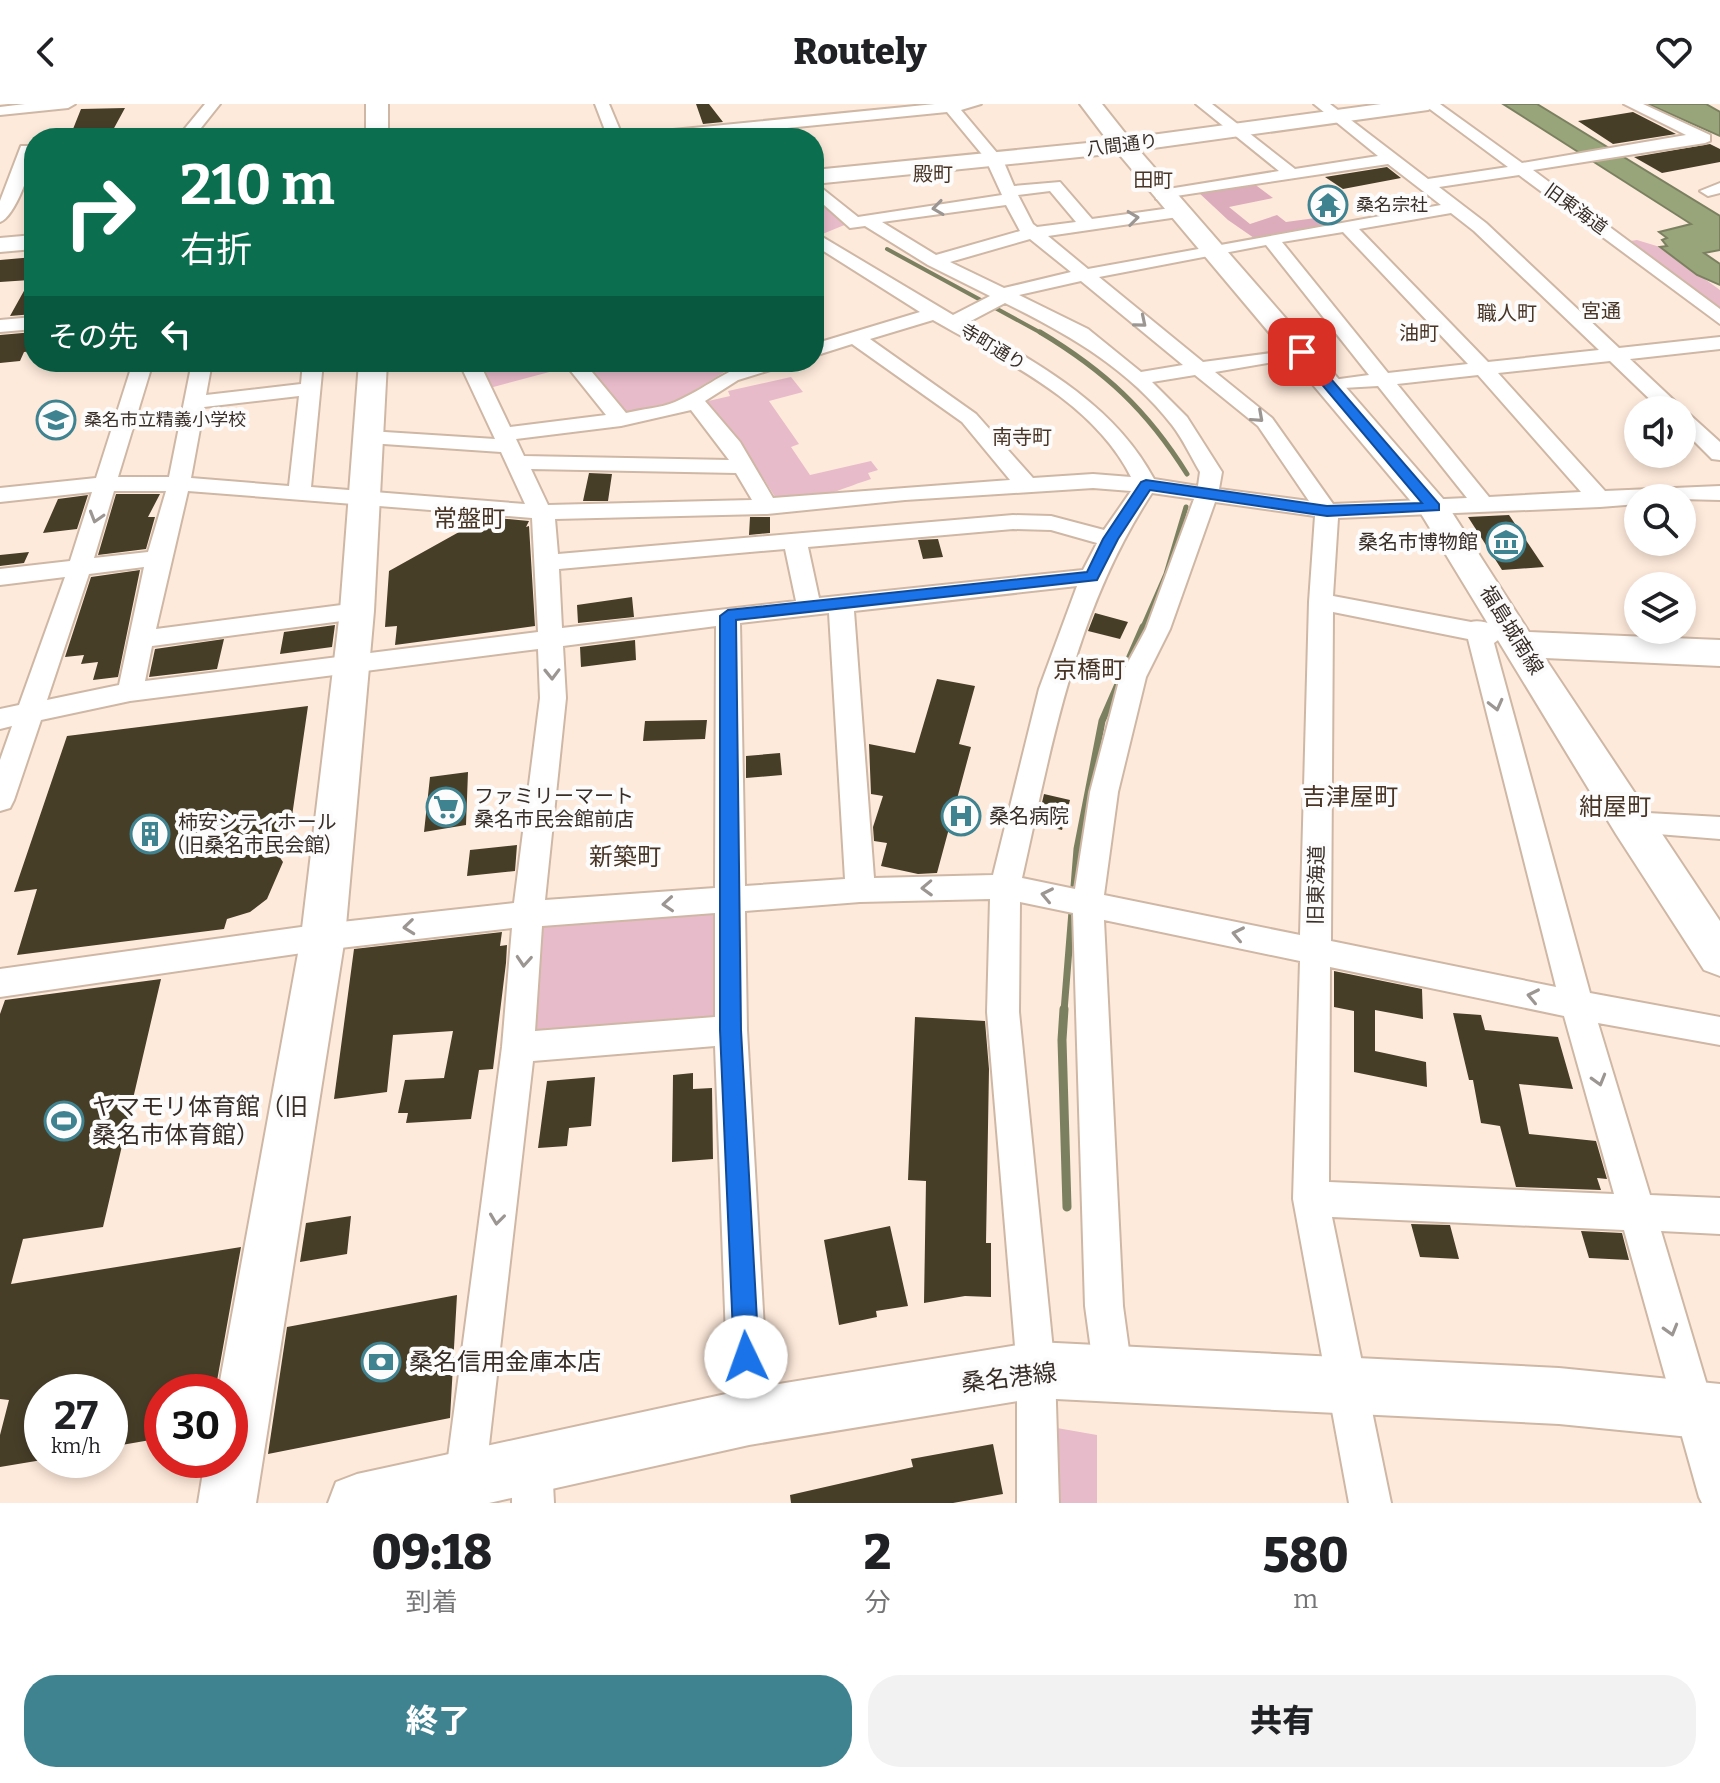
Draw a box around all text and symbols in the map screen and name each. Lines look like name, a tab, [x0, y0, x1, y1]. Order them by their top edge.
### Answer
icon: back	[24, 30, 68, 74]
text: Routely	[794, 30, 926, 74]
icon: heart	[1652, 30, 1696, 74]
street label: 八間通り	[1085, 130, 1159, 160]
text: 210 m	[180, 152, 335, 219]
icon: right	[48, 160, 152, 264]
district label: 殿町	[913, 162, 953, 186]
district label: 田町	[1133, 168, 1173, 192]
street label: 旧東海道	[1540, 179, 1612, 239]
temple icon: 桑名宗社	[1307, 184, 1349, 226]
place label: 桑名宗社	[1356, 194, 1428, 216]
one-way arrow	[931, 199, 945, 216]
one-way arrow	[1126, 210, 1140, 227]
text: 右折	[180, 228, 252, 272]
district label: 宮通	[1581, 299, 1621, 323]
district label: 職人町	[1477, 301, 1537, 325]
icon: left	[154, 312, 198, 356]
one-way arrow	[1132, 312, 1147, 326]
pin	[1268, 318, 1336, 386]
text: その先	[48, 319, 138, 355]
street label: 寺町通り	[956, 319, 1030, 375]
district label: 油町	[1399, 321, 1439, 345]
icon: arrive	[1280, 330, 1324, 374]
map controls	[1624, 396, 1696, 644]
button: sound	[1624, 396, 1696, 468]
school or university icon: 桑名市立精義小学校	[35, 399, 77, 441]
one-way arrow	[1249, 408, 1264, 422]
place label: 桑名市立精義小学校	[84, 409, 246, 431]
district label: 南寺町	[992, 425, 1052, 449]
button: search	[1624, 484, 1696, 556]
district label: 常盤町	[433, 505, 505, 533]
one-way arrow	[89, 510, 105, 523]
museum icon: 桑名市博物館	[1485, 521, 1527, 563]
place label: 桑名市博物館	[1358, 530, 1478, 554]
button: layers	[1624, 572, 1696, 644]
street label: 福島城南線	[1475, 581, 1549, 679]
district label: 京橋町	[1053, 656, 1125, 684]
one-way arrow	[543, 668, 561, 681]
one-way arrow	[1487, 698, 1504, 712]
district label: 吉津屋町	[1302, 783, 1398, 811]
place label: ファミリーマート 桑名市民会館前店	[474, 784, 634, 831]
supermarket icon: ファミリーマート 桑名市民会館前店	[425, 786, 467, 828]
district label: 紺屋町	[1579, 793, 1651, 821]
hospital icon: 桑名病院	[940, 795, 982, 837]
place label: 桑名病院	[989, 804, 1069, 828]
place label: 柿安シティホール (旧桑名市民会館)	[178, 810, 337, 857]
building icon: 柿安シティホール (旧桑名市民会館)	[129, 813, 171, 855]
district label: 新築町	[589, 843, 661, 871]
street label: 旧東海道	[1303, 845, 1329, 925]
one-way arrow	[920, 879, 933, 896]
one-way arrow	[1040, 887, 1054, 904]
one-way arrow	[661, 895, 674, 912]
one-way arrow	[402, 919, 415, 936]
one-way arrow	[1231, 927, 1244, 944]
one-way arrow	[516, 955, 533, 968]
one-way arrow	[1527, 988, 1541, 1005]
one-way arrow	[1590, 1073, 1606, 1087]
place label: ヤマモリ体育館（旧 桑名市体育館）	[92, 1093, 308, 1149]
sports icon: ヤマモリ体育館（旧 桑名市体育館）	[43, 1100, 85, 1142]
one-way arrow	[489, 1213, 506, 1226]
position arrow	[704, 1315, 788, 1399]
one-way arrow	[1662, 1323, 1678, 1337]
bank icon: 桑名信用金庫本店	[360, 1341, 402, 1383]
place label: 桑名信用金庫本店	[409, 1348, 601, 1376]
street label: 桑名港線	[960, 1358, 1058, 1398]
speed limit sign: 30	[144, 1374, 248, 1478]
text: 27	[54, 1392, 98, 1440]
text: km/h	[51, 1434, 101, 1458]
text: 09:18	[372, 1524, 492, 1582]
text: 2	[864, 1524, 891, 1582]
text: 580	[1263, 1527, 1348, 1585]
text: m	[1293, 1584, 1318, 1615]
text: 到着	[406, 1587, 458, 1618]
text: 分	[864, 1587, 890, 1618]
button: 終了	[24, 1675, 852, 1767]
button: 共有	[868, 1675, 1696, 1767]

